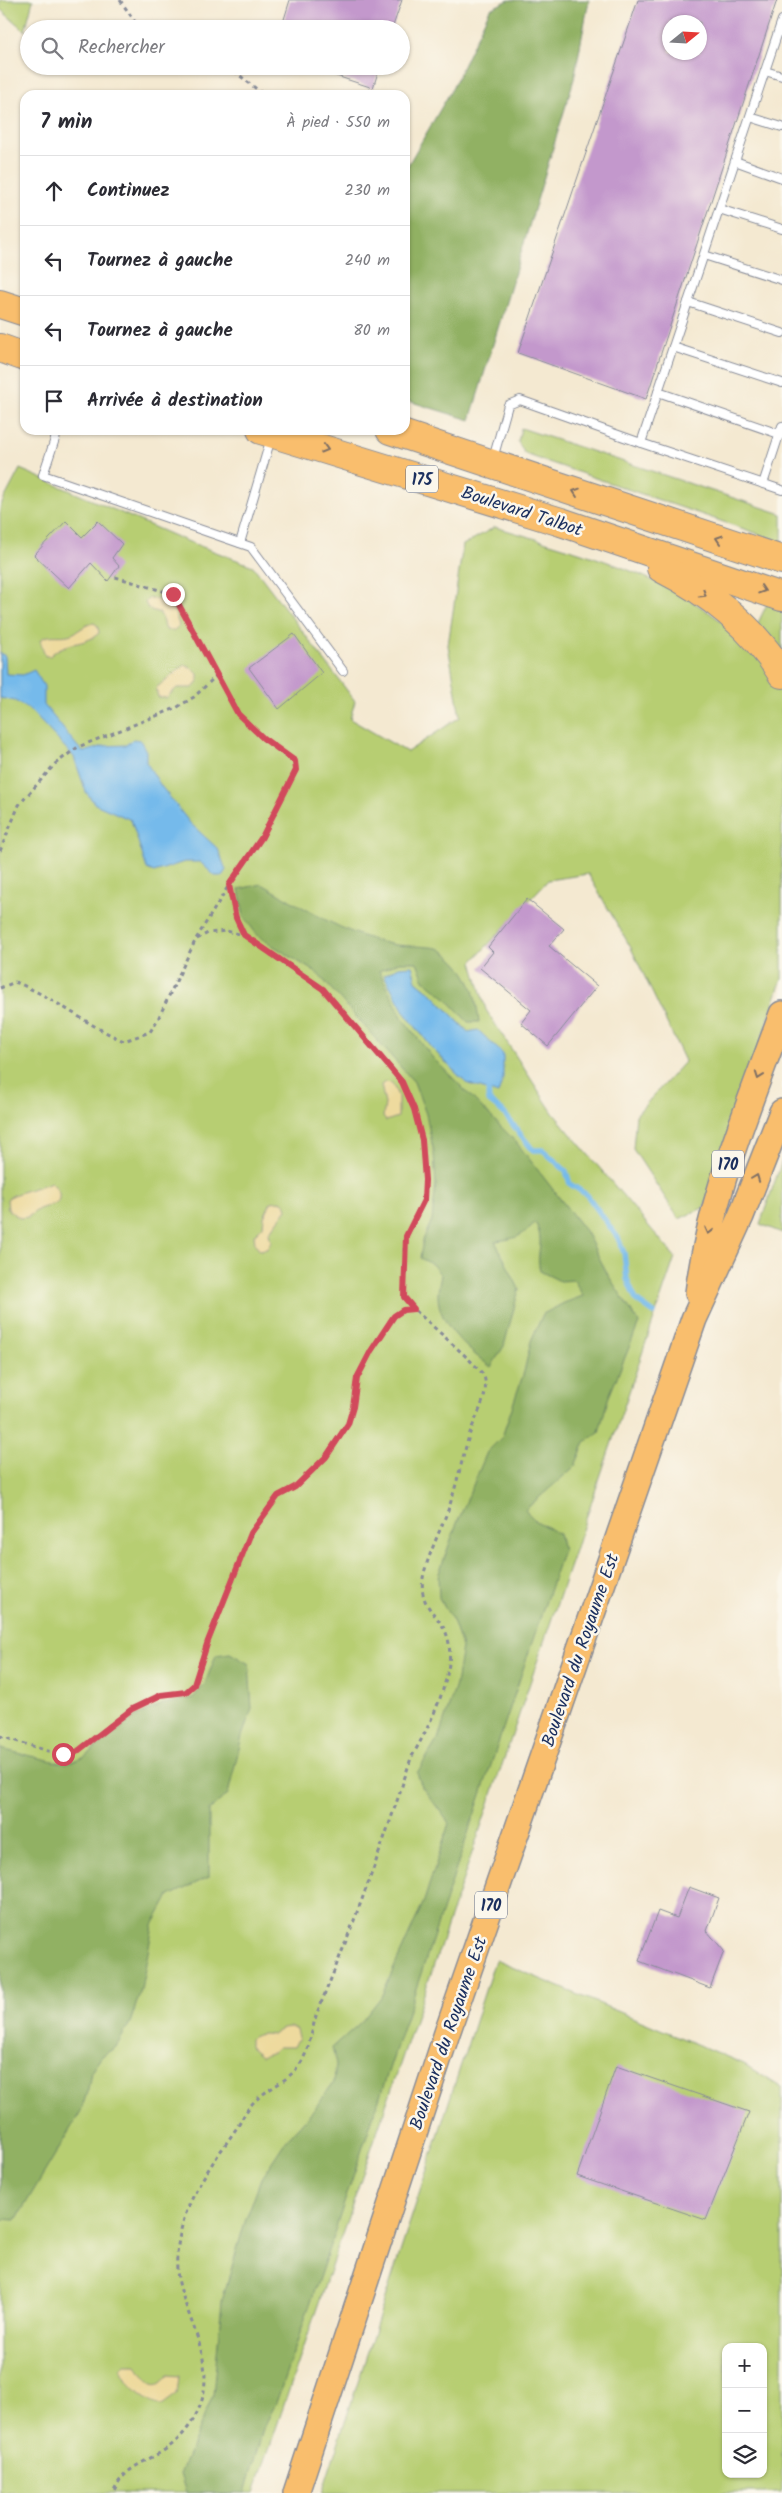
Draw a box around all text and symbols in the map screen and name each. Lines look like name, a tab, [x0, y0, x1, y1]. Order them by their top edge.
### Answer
north arrow	[662, 15, 707, 60]
search box	[20, 20, 410, 75]
text: Rechercher	[78, 33, 165, 63]
icon: search	[38, 34, 66, 62]
text: 7 min	[40, 106, 92, 139]
text: À pied · 550 m	[286, 110, 390, 135]
text: Continuez	[87, 176, 170, 206]
icon: ahead	[40, 177, 68, 205]
text: 230 m	[344, 178, 390, 203]
text: Tournez à gauche	[87, 246, 233, 276]
icon: left	[40, 247, 68, 275]
text: 240 m	[345, 248, 390, 273]
text: Tournez à gauche	[87, 316, 233, 346]
icon: left	[40, 317, 68, 345]
text: 80 m	[353, 318, 390, 343]
text: Arrivée à destination	[87, 386, 263, 416]
icon: arrive	[40, 387, 68, 415]
one-way arrow	[320, 444, 328, 454]
road number: 175	[406, 466, 438, 492]
street label: Boulevard Talbot	[457, 479, 587, 546]
one-way arrow	[573, 488, 581, 498]
one-way arrow	[715, 535, 724, 545]
route end	[162, 583, 185, 606]
one-way arrow	[757, 584, 766, 594]
one-way arrow	[697, 588, 707, 597]
one-way arrow	[755, 1072, 765, 1080]
road number: 170	[712, 1150, 744, 1178]
one-way arrow	[750, 1175, 760, 1183]
one-way arrow	[704, 1226, 715, 1235]
street label: Boulevard du Royaume Est	[535, 1549, 628, 1751]
route start	[52, 1743, 75, 1766]
road number: 170	[475, 1892, 507, 1918]
street label: Boulevard du Royaume Est	[403, 1932, 496, 2134]
map controls	[722, 2343, 767, 2478]
button: +	[722, 2343, 767, 2388]
button: −	[722, 2388, 767, 2433]
button: layers	[722, 2433, 767, 2478]

